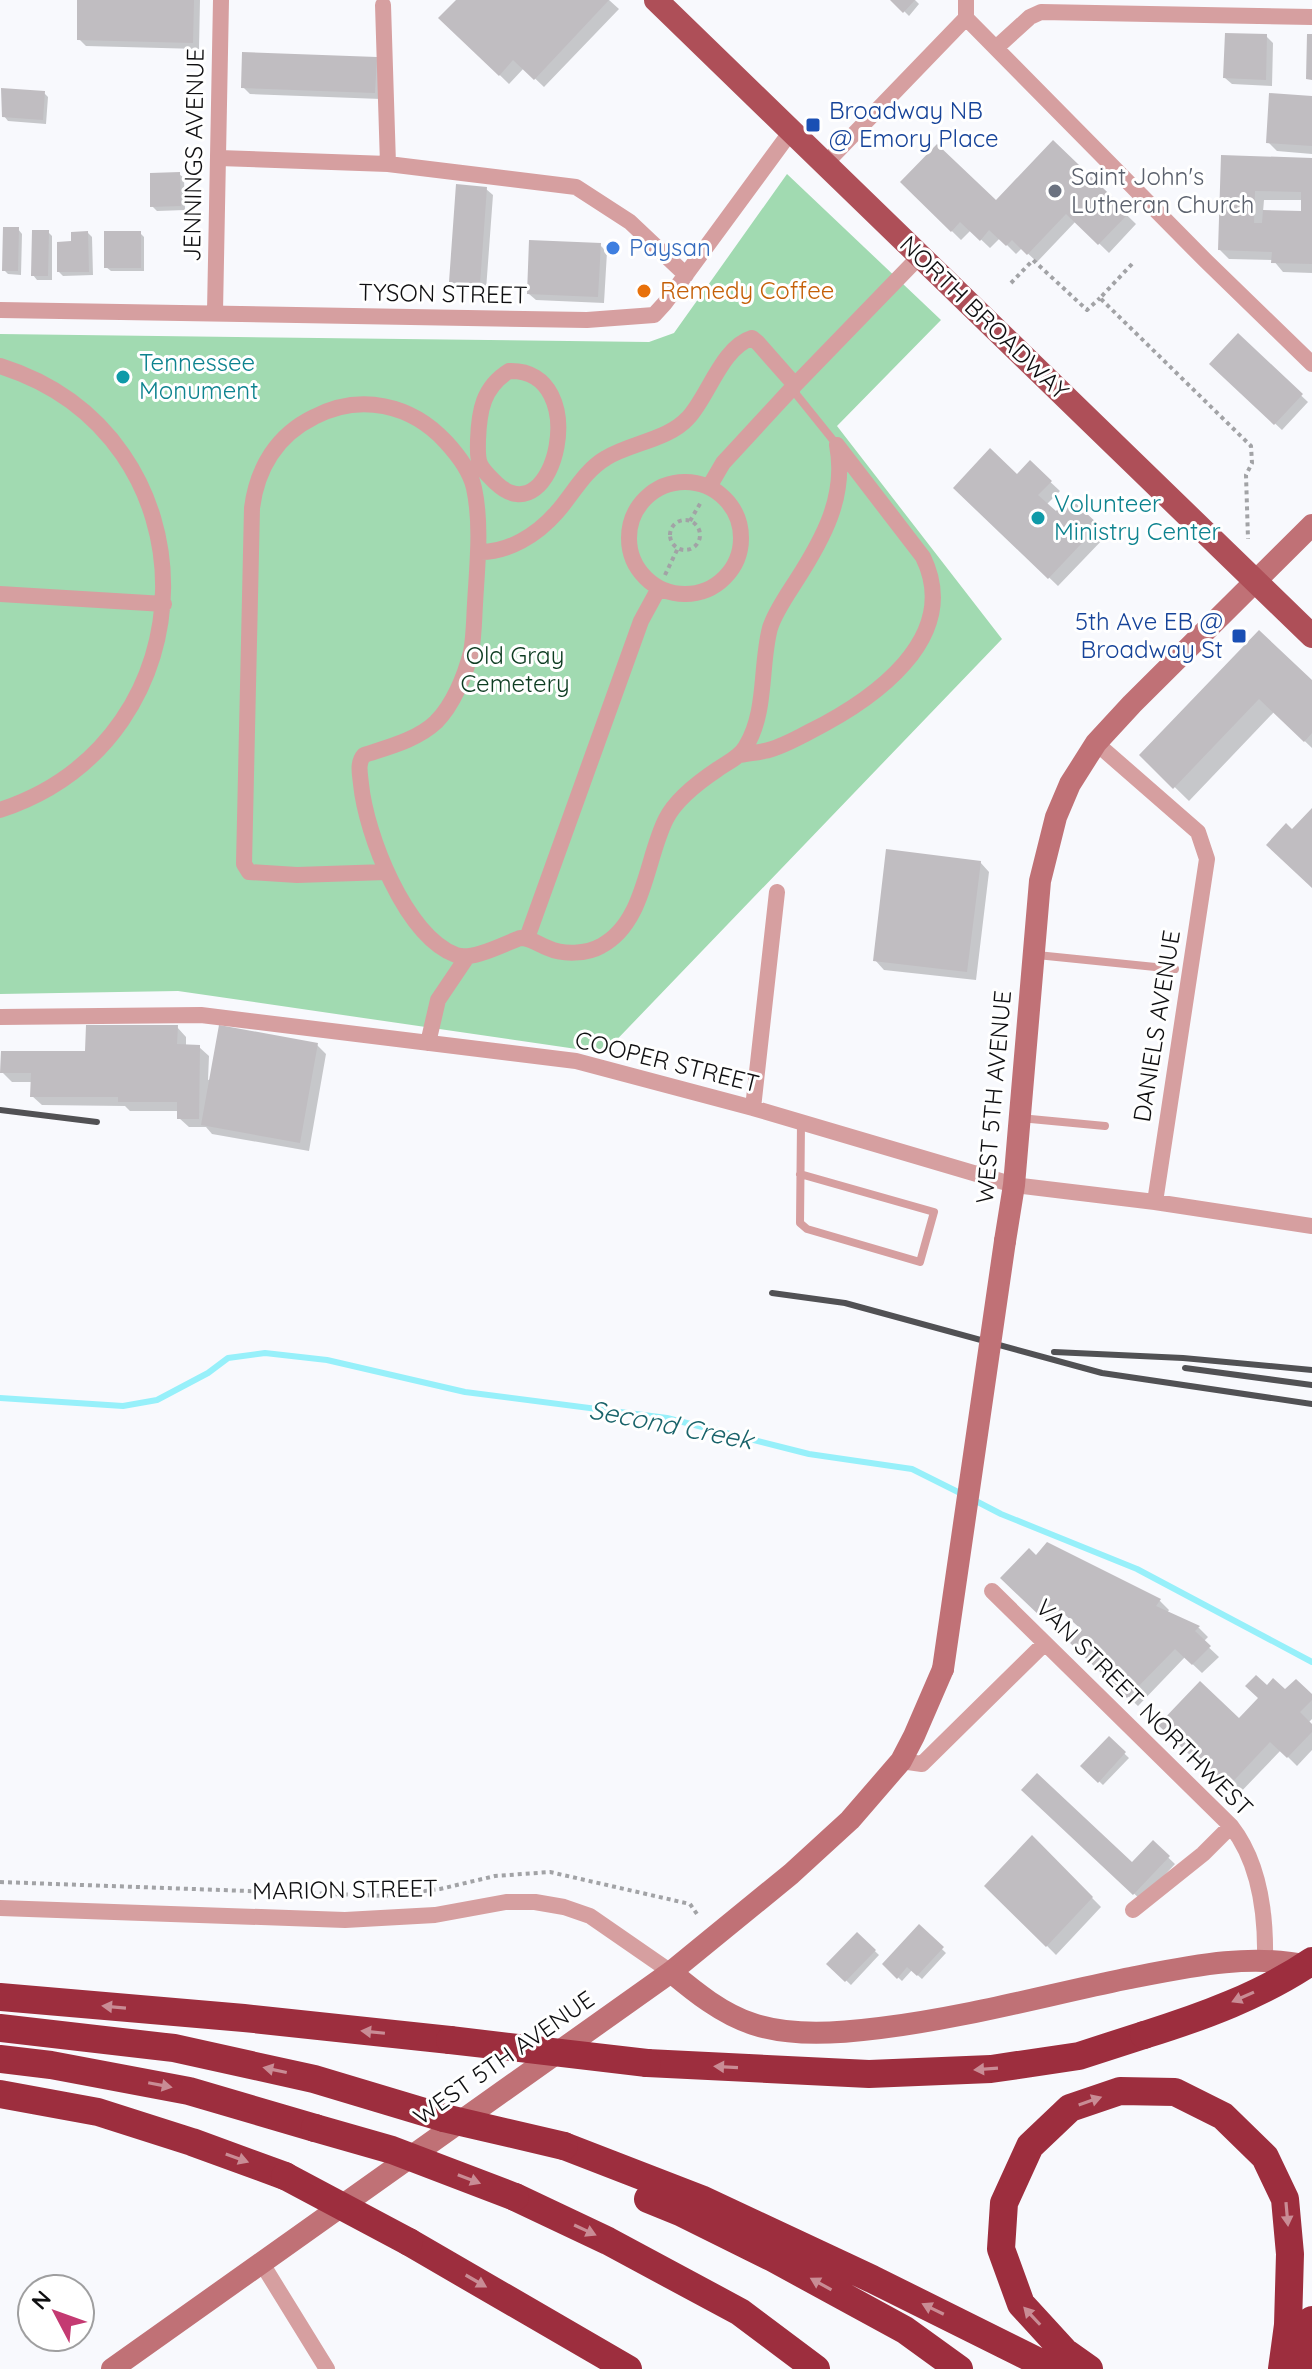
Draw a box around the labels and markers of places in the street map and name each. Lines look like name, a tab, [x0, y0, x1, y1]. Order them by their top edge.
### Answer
place label: Broadway NB @ Emory Place	[829, 95, 999, 153]
marker: Broadway NB @ Emory Place	[804, 116, 822, 134]
place label: Saint John's Lutheran Church	[1071, 161, 1254, 219]
marker: Saint John's Lutheran Church	[1046, 182, 1064, 200]
place label: Paysan	[629, 232, 711, 262]
marker: Paysan	[604, 239, 622, 257]
place label: Remedy Coffee	[660, 275, 834, 305]
marker: Remedy Coffee	[635, 282, 653, 300]
place label: Tennessee Monument	[139, 347, 258, 405]
marker: Tennessee Monument	[114, 368, 132, 386]
place label: Volunteer Ministry Center	[1054, 488, 1221, 546]
marker: Volunteer Ministry Center	[1029, 509, 1047, 527]
place label: 5th Ave EB @ Broadway St	[1075, 606, 1223, 664]
marker: 5th Ave EB @ Broadway St	[1230, 627, 1248, 645]

